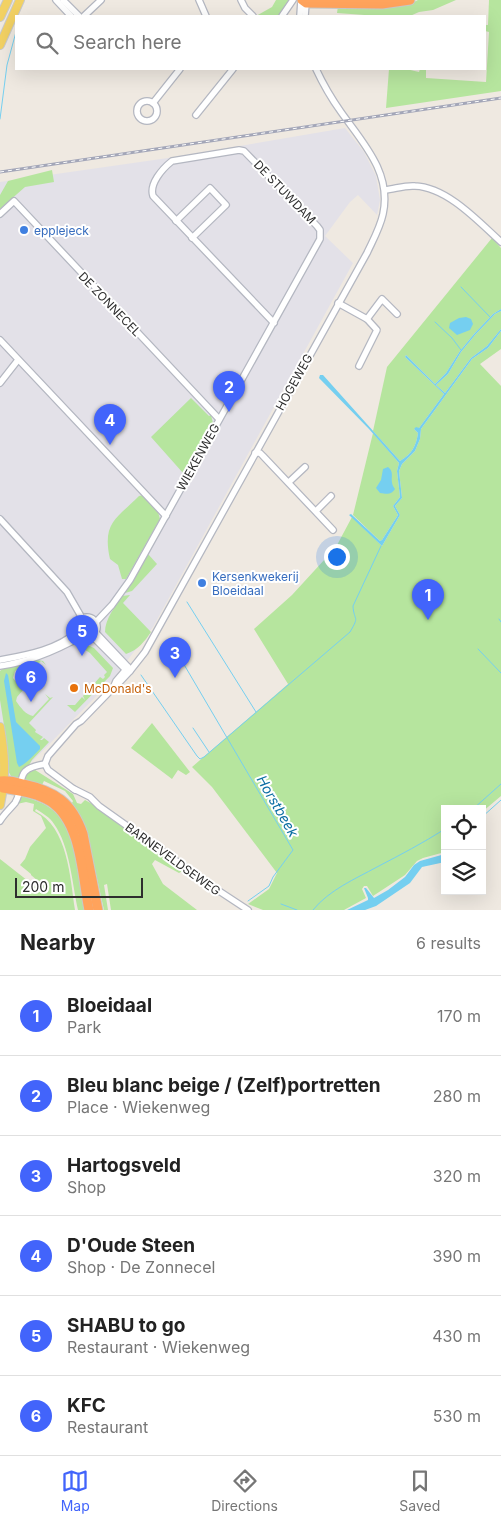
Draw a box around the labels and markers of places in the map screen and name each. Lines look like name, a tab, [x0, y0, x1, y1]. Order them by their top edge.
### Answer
place label: epplejeck	[34, 223, 89, 238]
marker: epplejeck	[18, 224, 30, 236]
pin: 2	[213, 371, 245, 412]
pin: 4	[94, 404, 126, 445]
place label: Kersenkwekerij Bloeidaal	[212, 569, 299, 598]
marker: Kersenkwekerij Bloeidaal	[196, 577, 208, 589]
pin: 1	[412, 579, 444, 620]
pin: 5	[66, 615, 98, 656]
pin: 3	[159, 637, 191, 678]
pin: 6	[15, 661, 47, 702]
place label: McDonald's	[84, 681, 152, 696]
marker: McDonald's	[68, 682, 80, 694]

